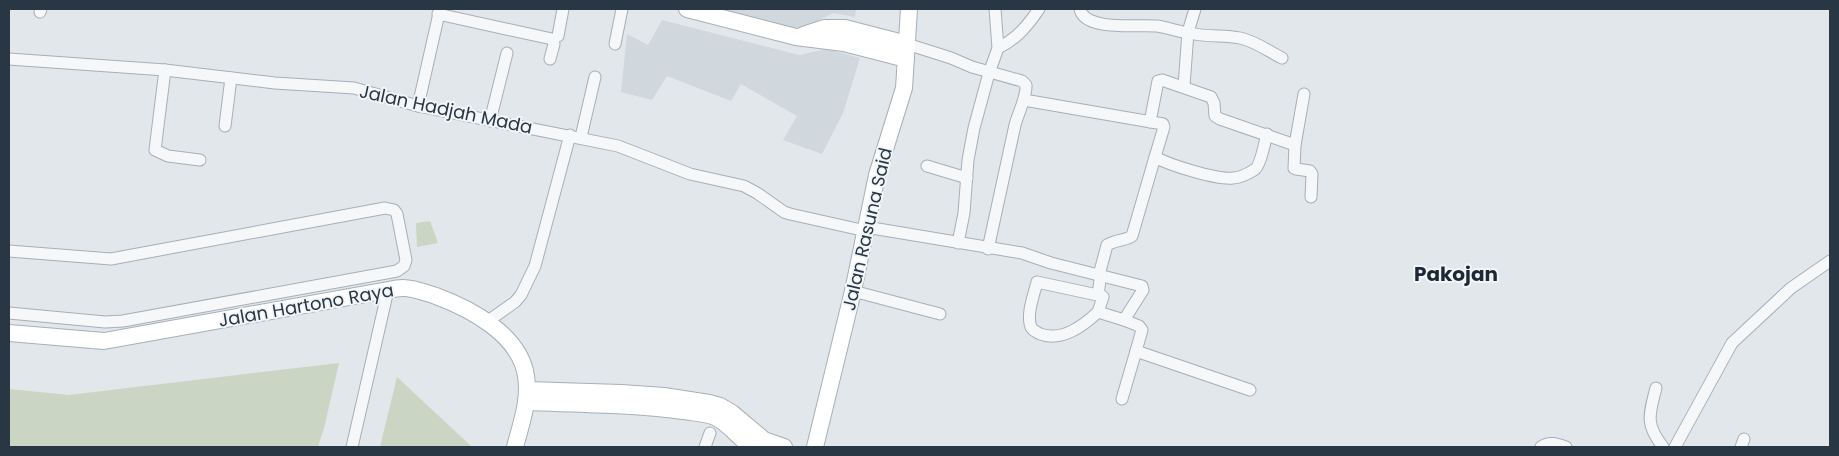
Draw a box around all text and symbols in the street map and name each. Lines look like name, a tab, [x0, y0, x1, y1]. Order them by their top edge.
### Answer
street label: Jalan Hadjah Mada	[357, 78, 535, 140]
street label: Jalan Rasuna Said	[836, 145, 898, 313]
district label: Pakojan	[1414, 260, 1498, 288]
street label: Jalan Hartono Raya	[217, 277, 395, 333]

